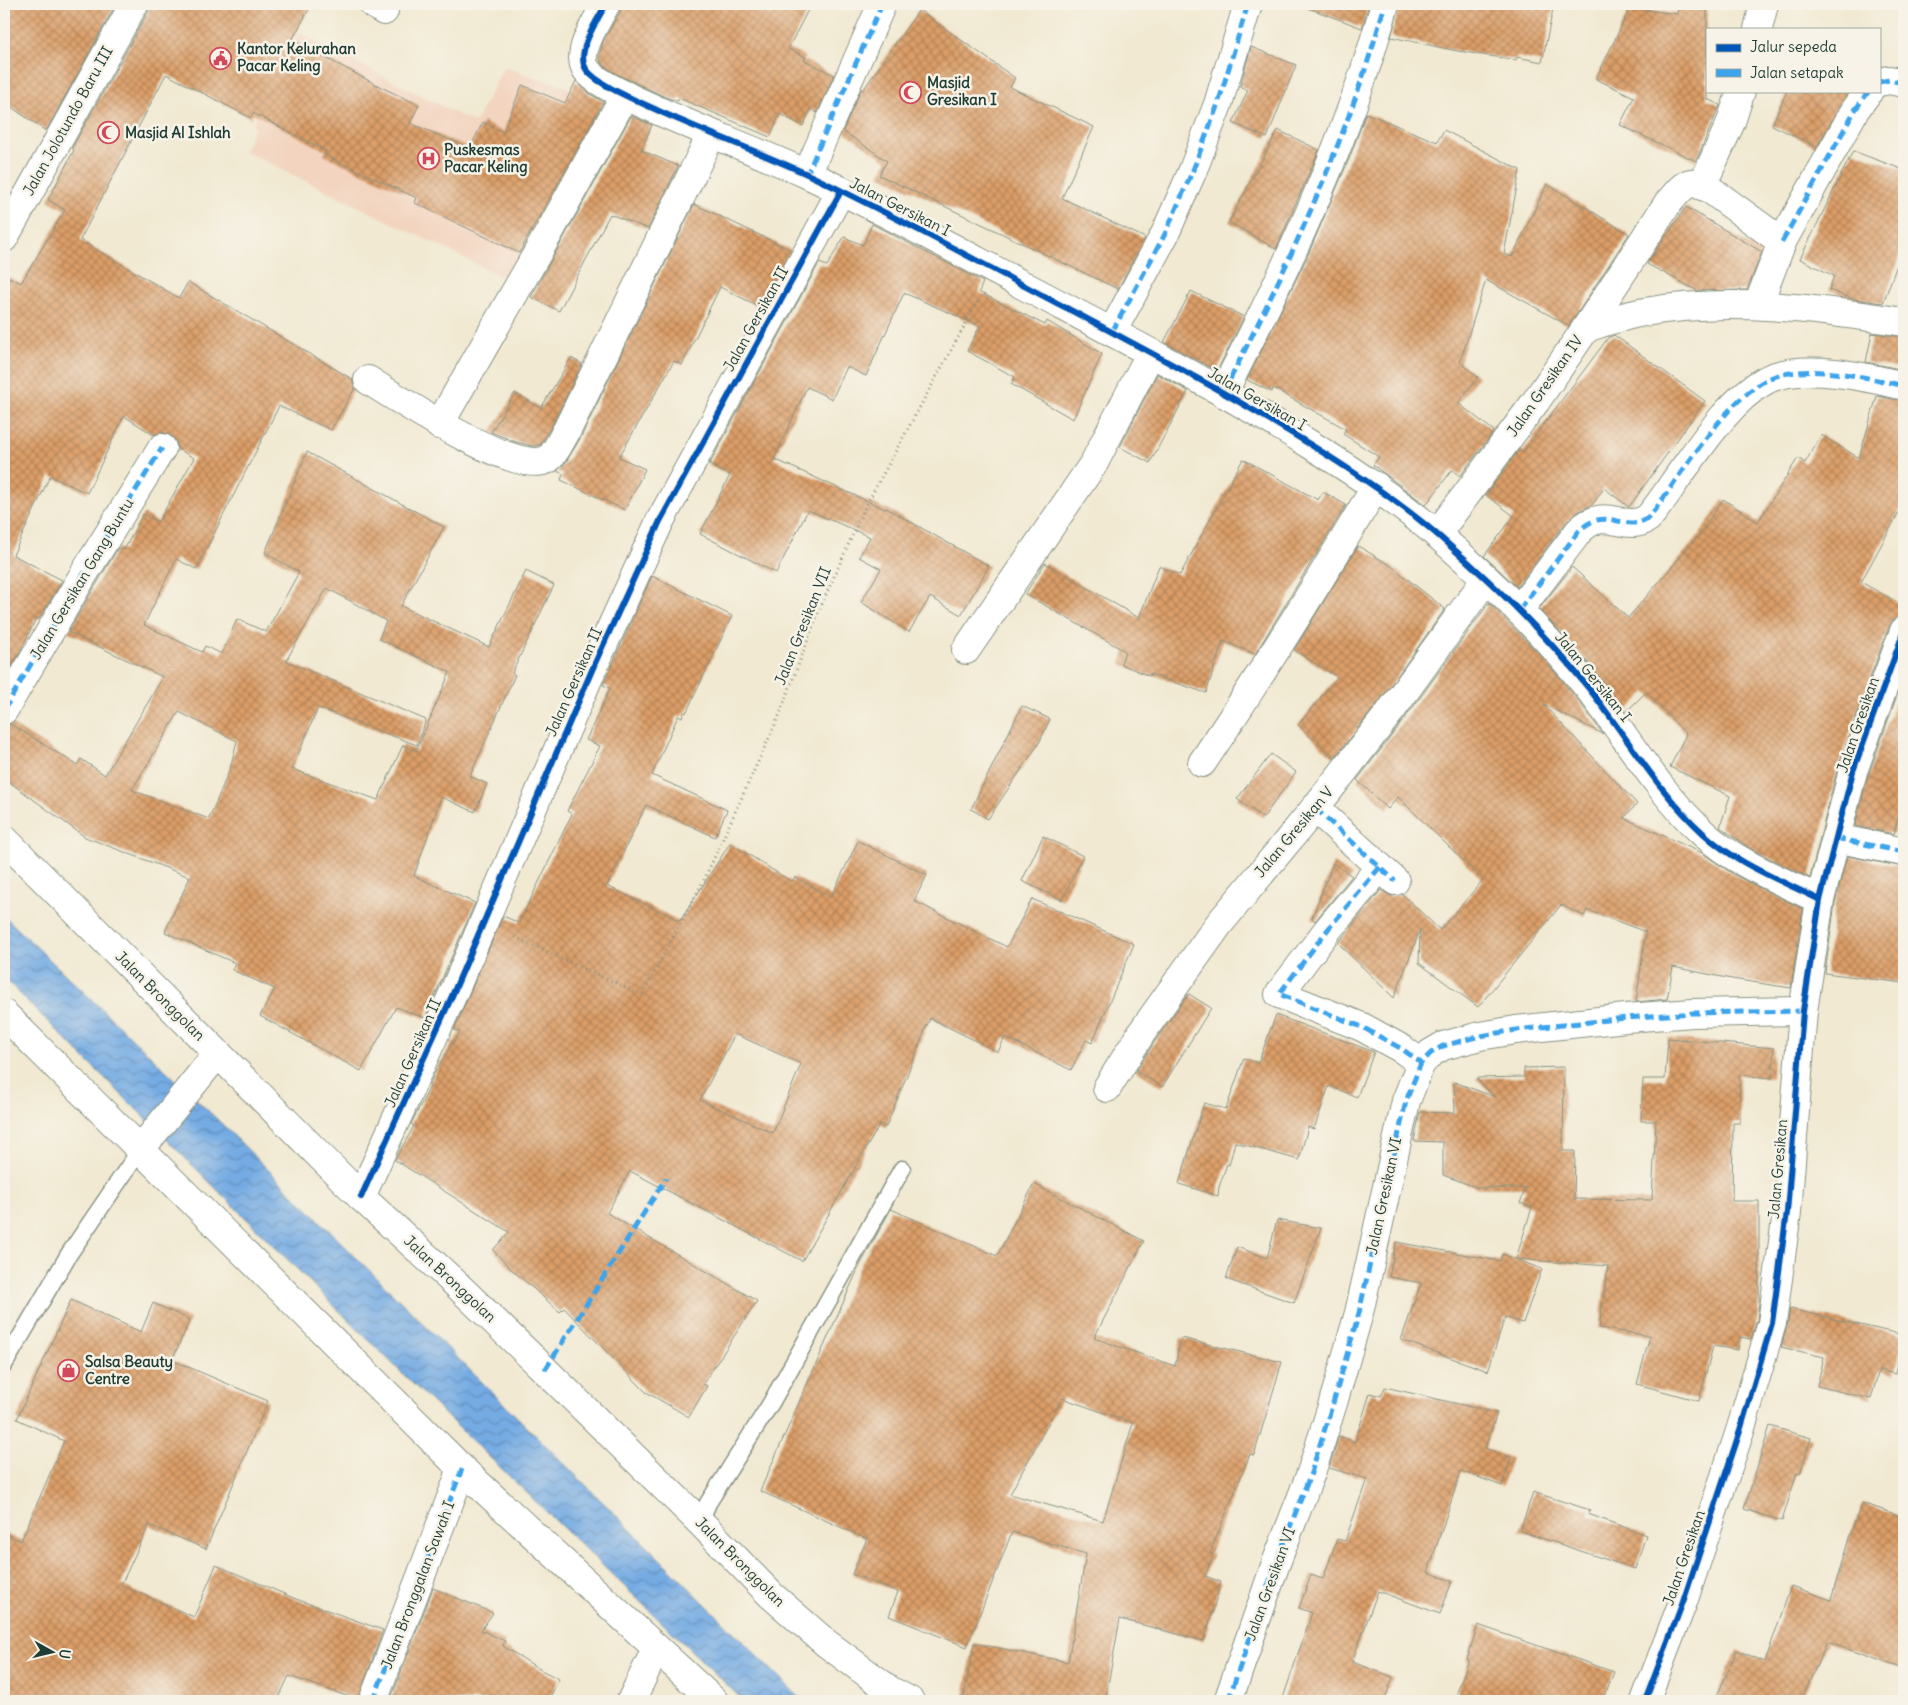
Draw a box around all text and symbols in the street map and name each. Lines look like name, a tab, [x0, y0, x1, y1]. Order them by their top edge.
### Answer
legend	[1706, 28, 1880, 92]
text: Jalur sepeda	[1750, 37, 1837, 56]
place label: Kantor Kelurahan Pacar Keling	[237, 39, 356, 76]
street label: Jalan Jolotundo Baru III	[19, 43, 117, 199]
public building icon: Kantor Kelurahan Pacar Keling	[209, 46, 233, 70]
text: Jalan setapak	[1750, 63, 1844, 82]
place label: Masjid Gresikan I	[927, 73, 997, 109]
mosque icon: Masjid Gresikan I	[899, 80, 923, 104]
mosque icon: Masjid Al Ishlah	[97, 121, 121, 145]
place label: Masjid Al Ishlah	[125, 123, 231, 142]
place label: Puskesmas Pacar Keling	[444, 140, 528, 177]
hospital icon: Puskesmas Pacar Keling	[416, 147, 440, 171]
street label: Jalan Gersikan I	[847, 173, 954, 240]
street label: Jalan Gersikan II	[719, 263, 792, 375]
street label: Jalan Gresikan IV	[1503, 331, 1587, 440]
street label: Jalan Gersikan I	[1205, 363, 1310, 434]
street label: Jalan Gersikan Gang Buntu	[26, 494, 137, 663]
street label: Jalan Gresikan VII	[770, 564, 835, 688]
street label: Jalan Gersikan II	[541, 624, 606, 739]
street label: Jalan Gersikan I	[1551, 628, 1636, 726]
street label: Jalan Gresikan	[1832, 674, 1883, 775]
street label: Jalan Gresikan V	[1250, 782, 1337, 881]
street label: Jalan Bronggolan	[112, 947, 209, 1045]
street label: Jalan Gersikan II	[380, 995, 445, 1110]
street label: Jalan Gresikan	[1764, 1118, 1791, 1220]
street label: Jalan Gresikan VI	[1362, 1136, 1405, 1256]
street label: Jalan Bronggolan	[400, 1231, 501, 1326]
place label: Salsa Beauty Centre	[85, 1352, 173, 1388]
shop icon: Salsa Beauty Centre	[57, 1359, 81, 1383]
street label: Jalan Bronggalan Sawah I	[377, 1498, 458, 1672]
street label: Jalan Gresikan	[1658, 1507, 1709, 1608]
street label: Jalan Bronggolan	[692, 1513, 789, 1611]
street label: Jalan Gresikan VI	[1240, 1524, 1299, 1643]
north arrow	[28, 1628, 78, 1678]
text: U	[55, 1648, 74, 1660]

